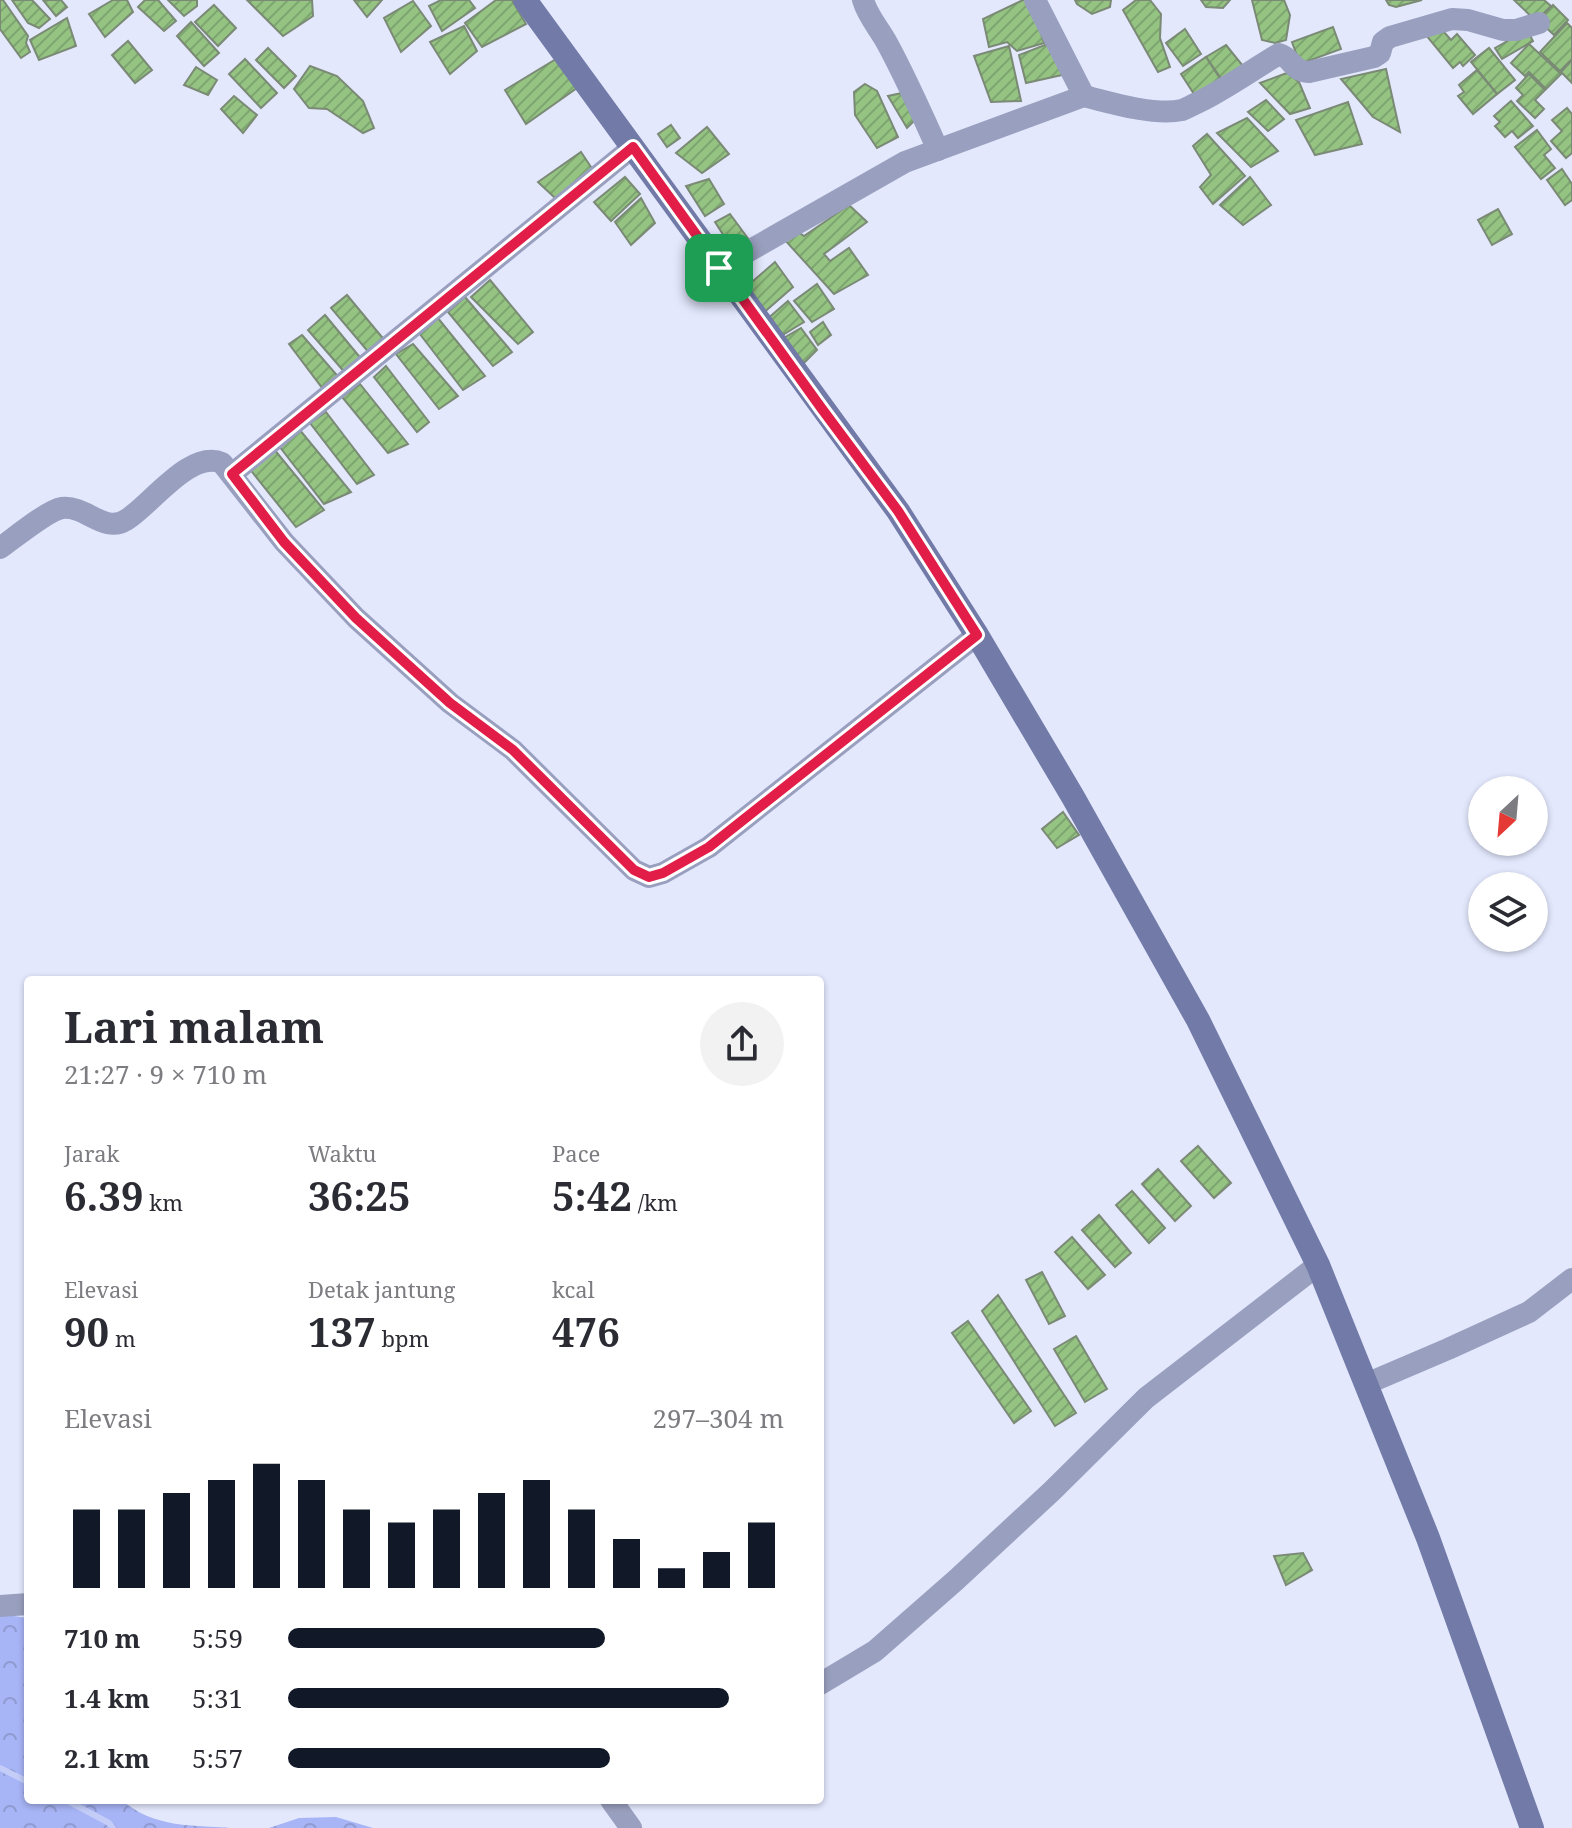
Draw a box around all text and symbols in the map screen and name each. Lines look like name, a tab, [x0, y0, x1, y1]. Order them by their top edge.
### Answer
pin	[685, 234, 753, 302]
icon: arrive	[697, 246, 741, 290]
north arrow	[1468, 776, 1548, 856]
map controls	[1468, 776, 1548, 952]
button: layers	[1468, 872, 1548, 952]
text: Lari malam	[64, 996, 324, 1056]
button: share	[700, 1002, 784, 1086]
text: 21:27 · 9 × 710 m	[64, 1056, 267, 1092]
text: Jarak	[64, 1138, 119, 1168]
text: Waktu	[308, 1138, 376, 1168]
text: Pace	[552, 1138, 600, 1168]
text: 6.39	[64, 1168, 144, 1223]
text: 36:25	[308, 1168, 411, 1223]
text: 5:42	[552, 1168, 632, 1223]
text: km	[144, 1187, 183, 1217]
text: /km	[632, 1187, 678, 1217]
text: Elevasi	[64, 1274, 138, 1304]
text: Detak jantung	[308, 1274, 455, 1304]
text: kcal	[552, 1274, 594, 1304]
text: 90	[64, 1304, 109, 1359]
text: 137	[308, 1304, 376, 1359]
text: 476	[552, 1304, 620, 1359]
text: m	[109, 1323, 136, 1353]
text: bpm	[376, 1323, 429, 1353]
text: Elevasi	[64, 1400, 152, 1436]
text: 297–304 m	[652, 1400, 784, 1436]
text: 710 m	[64, 1620, 140, 1656]
text: 5:59	[192, 1620, 243, 1656]
text: 1.4 km	[64, 1680, 150, 1716]
text: 5:31	[192, 1680, 243, 1716]
text: 2.1 km	[64, 1740, 150, 1776]
text: 5:57	[192, 1740, 243, 1776]

